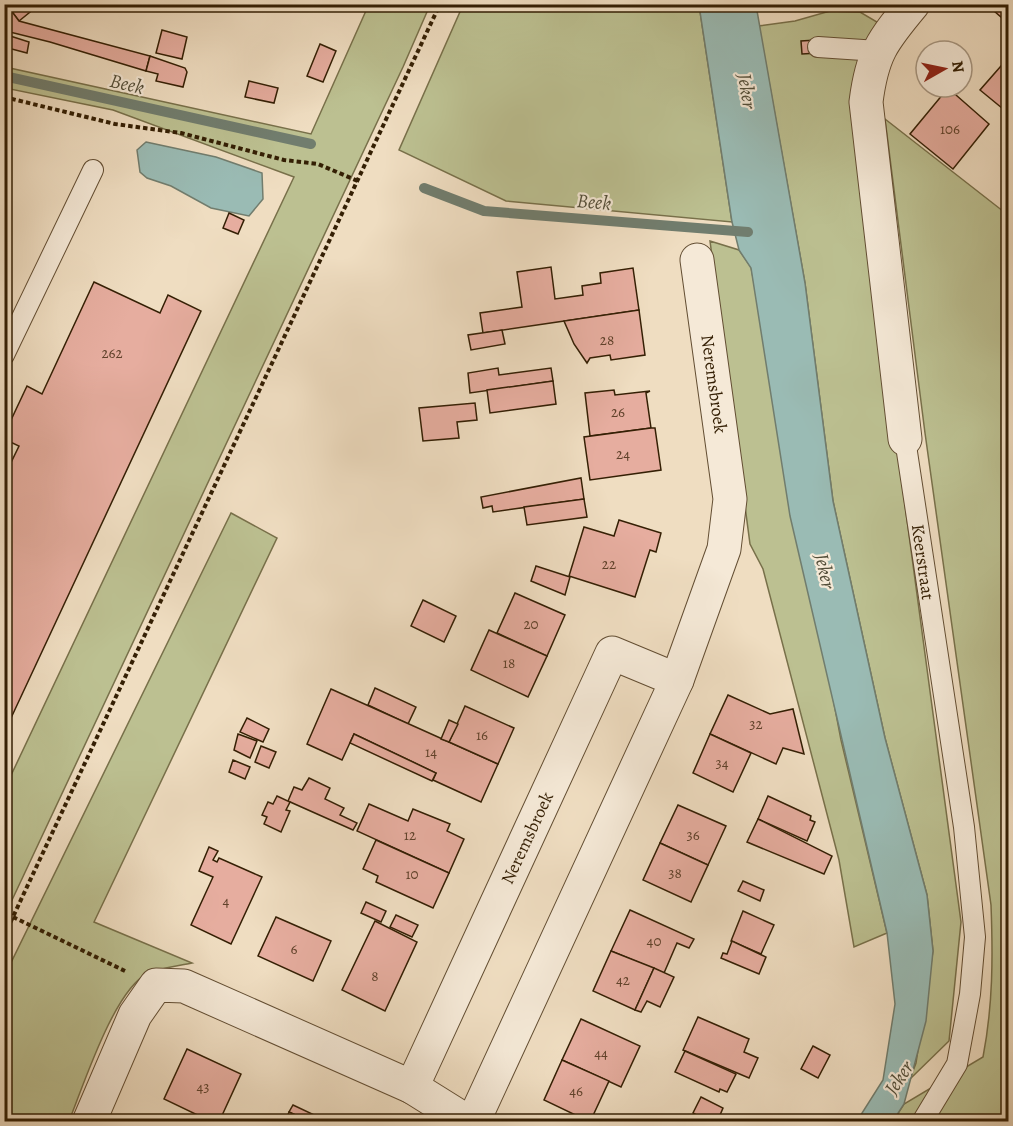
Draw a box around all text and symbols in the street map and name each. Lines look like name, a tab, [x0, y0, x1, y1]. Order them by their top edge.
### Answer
north arrow	[914, 39, 974, 99]
text: N	[946, 59, 970, 75]
water label: Beek	[107, 67, 147, 101]
water label: Jeker	[731, 70, 763, 112]
house number: 106	[940, 119, 960, 139]
water label: Beek	[576, 187, 612, 217]
house number: 28	[600, 330, 614, 350]
street label: Neremsbroek	[695, 333, 733, 435]
house number: 262	[101, 343, 123, 363]
house number: 26	[611, 402, 625, 422]
house number: 24	[616, 444, 630, 464]
street label: Keerstraat	[906, 522, 940, 602]
water label: Jeker	[808, 550, 842, 592]
house number: 22	[602, 554, 616, 574]
house number: 20	[523, 614, 539, 634]
house number: 18	[503, 653, 515, 673]
house number: 32	[749, 714, 763, 734]
house number: 16	[476, 725, 488, 745]
house number: 14	[425, 742, 437, 762]
house number: 34	[715, 753, 729, 773]
street label: Neremsbroek	[495, 788, 559, 888]
house number: 12	[404, 825, 416, 845]
house number: 36	[686, 825, 700, 845]
house number: 38	[668, 863, 682, 883]
house number: 10	[405, 864, 419, 884]
house number: 4	[223, 891, 230, 911]
house number: 40	[647, 931, 661, 951]
house number: 6	[291, 939, 298, 959]
house number: 8	[371, 966, 379, 986]
house number: 42	[616, 970, 630, 990]
house number: 44	[594, 1043, 608, 1063]
water label: Jeker	[878, 1055, 921, 1101]
house number: 43	[196, 1077, 210, 1097]
house number: 46	[569, 1081, 583, 1101]

